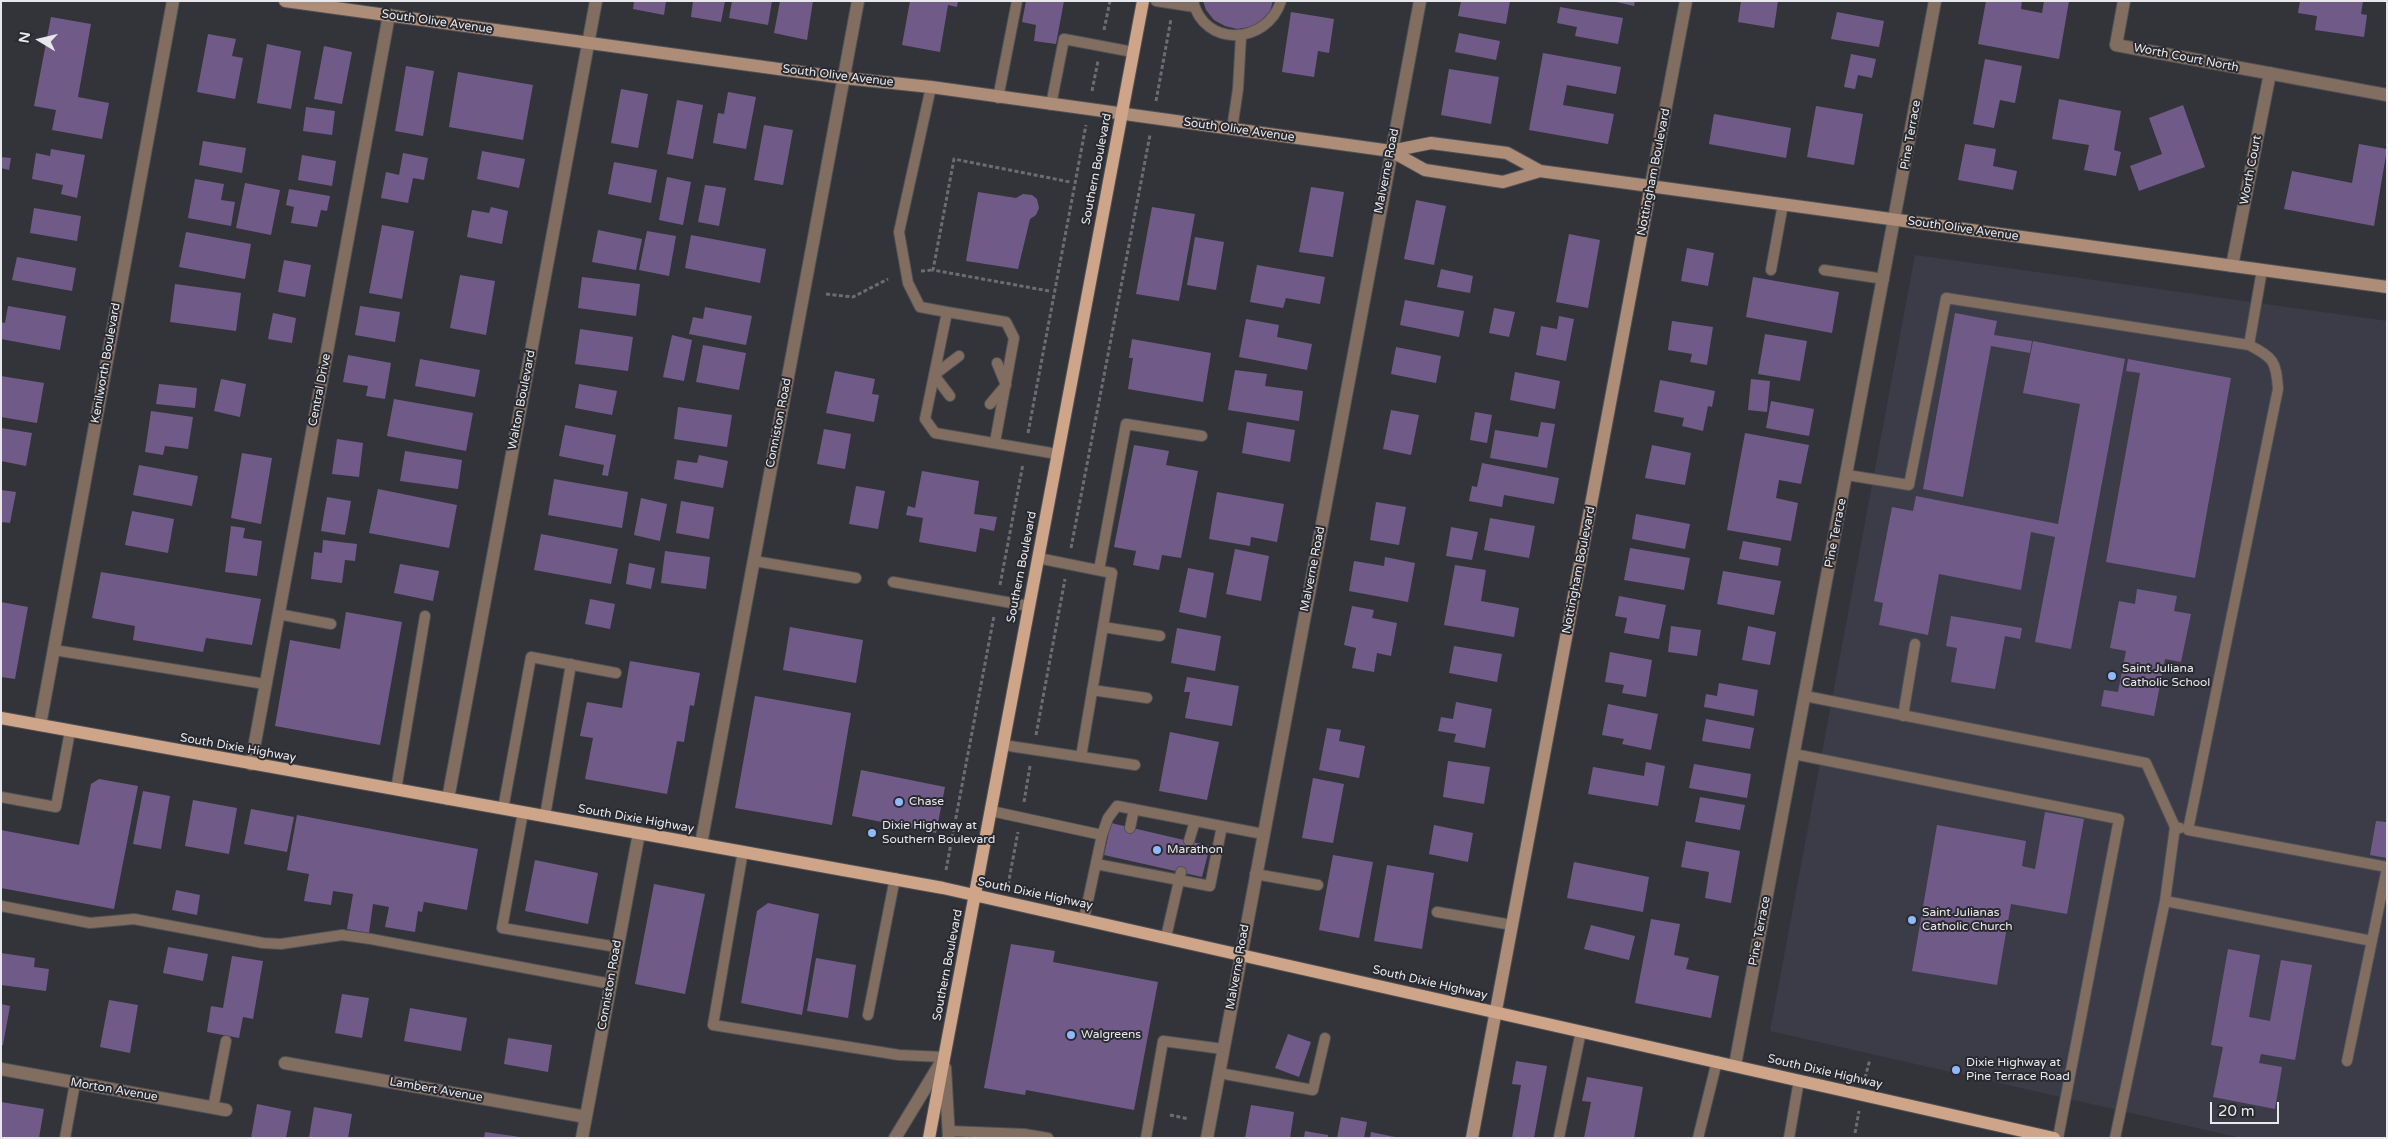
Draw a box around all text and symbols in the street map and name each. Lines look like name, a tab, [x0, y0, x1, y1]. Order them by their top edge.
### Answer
street label: South Olive Avenue	[381, 7, 493, 37]
north arrow	[15, 15, 65, 65]
text: N	[15, 31, 34, 44]
street label: Worth Court North	[2132, 41, 2240, 75]
street label: South Olive Avenue	[782, 62, 894, 90]
street label: Pine Terrace	[1898, 99, 1924, 171]
street label: Nottingham Boulevard	[1635, 107, 1673, 237]
street label: Southern Boulevard	[1079, 112, 1115, 226]
street label: South Olive Avenue	[1183, 115, 1295, 145]
street label: Malverne Road	[1372, 127, 1402, 215]
street label: Worth Court	[2237, 134, 2265, 206]
street label: South Olive Avenue	[1907, 214, 2019, 244]
street label: Kenilworth Boulevard	[88, 302, 124, 424]
street label: Walton Boulevard	[505, 349, 539, 451]
street label: Central Drive	[306, 352, 334, 428]
street label: Conniston Road	[763, 377, 795, 469]
street label: Pine Terrace	[1822, 497, 1850, 569]
street label: Nottingham Boulevard	[1560, 505, 1598, 635]
street label: Southern Boulevard	[1004, 510, 1040, 624]
street label: Malverne Road	[1298, 525, 1328, 613]
place label: Saint Juliana Catholic School	[2122, 662, 2210, 690]
marker: Saint Juliana Catholic School	[2106, 670, 2118, 682]
street label: South Dixie Highway	[179, 731, 297, 765]
place label: Chase	[909, 795, 944, 809]
marker: Chase	[893, 796, 905, 808]
street label: South Dixie Highway	[577, 802, 695, 836]
place label: Dixie Highway at Southern Boulevard	[882, 819, 995, 847]
marker: Dixie Highway at Southern Boulevard	[866, 827, 878, 839]
place label: Marathon	[1167, 843, 1223, 857]
marker: Marathon	[1151, 844, 1163, 856]
street label: South Dixie Highway	[976, 875, 1094, 913]
street label: Pine Terrace	[1746, 895, 1774, 967]
place label: Saint Julianas Catholic Church	[1922, 906, 2013, 934]
street label: Southern Boulevard	[930, 908, 966, 1022]
marker: Saint Julianas Catholic Church	[1906, 914, 1918, 926]
street label: Malverne Road	[1223, 923, 1253, 1011]
street label: Conniston Road	[595, 939, 625, 1031]
street label: South Dixie Highway	[1371, 963, 1489, 1003]
place label: Walgreens	[1081, 1028, 1141, 1042]
marker: Walgreens	[1065, 1029, 1077, 1041]
street label: South Dixie Highway	[1766, 1052, 1884, 1092]
place label: Dixie Highway at Pine Terrace Road	[1966, 1056, 2070, 1084]
marker: Dixie Highway at Pine Terrace Road	[1950, 1064, 1962, 1076]
street label: Morton Avenue	[69, 1075, 159, 1105]
street label: Lambert Avenue	[388, 1075, 484, 1105]
scale bar	[2213, 1092, 2282, 1124]
text: 20 m	[2218, 1102, 2255, 1120]

